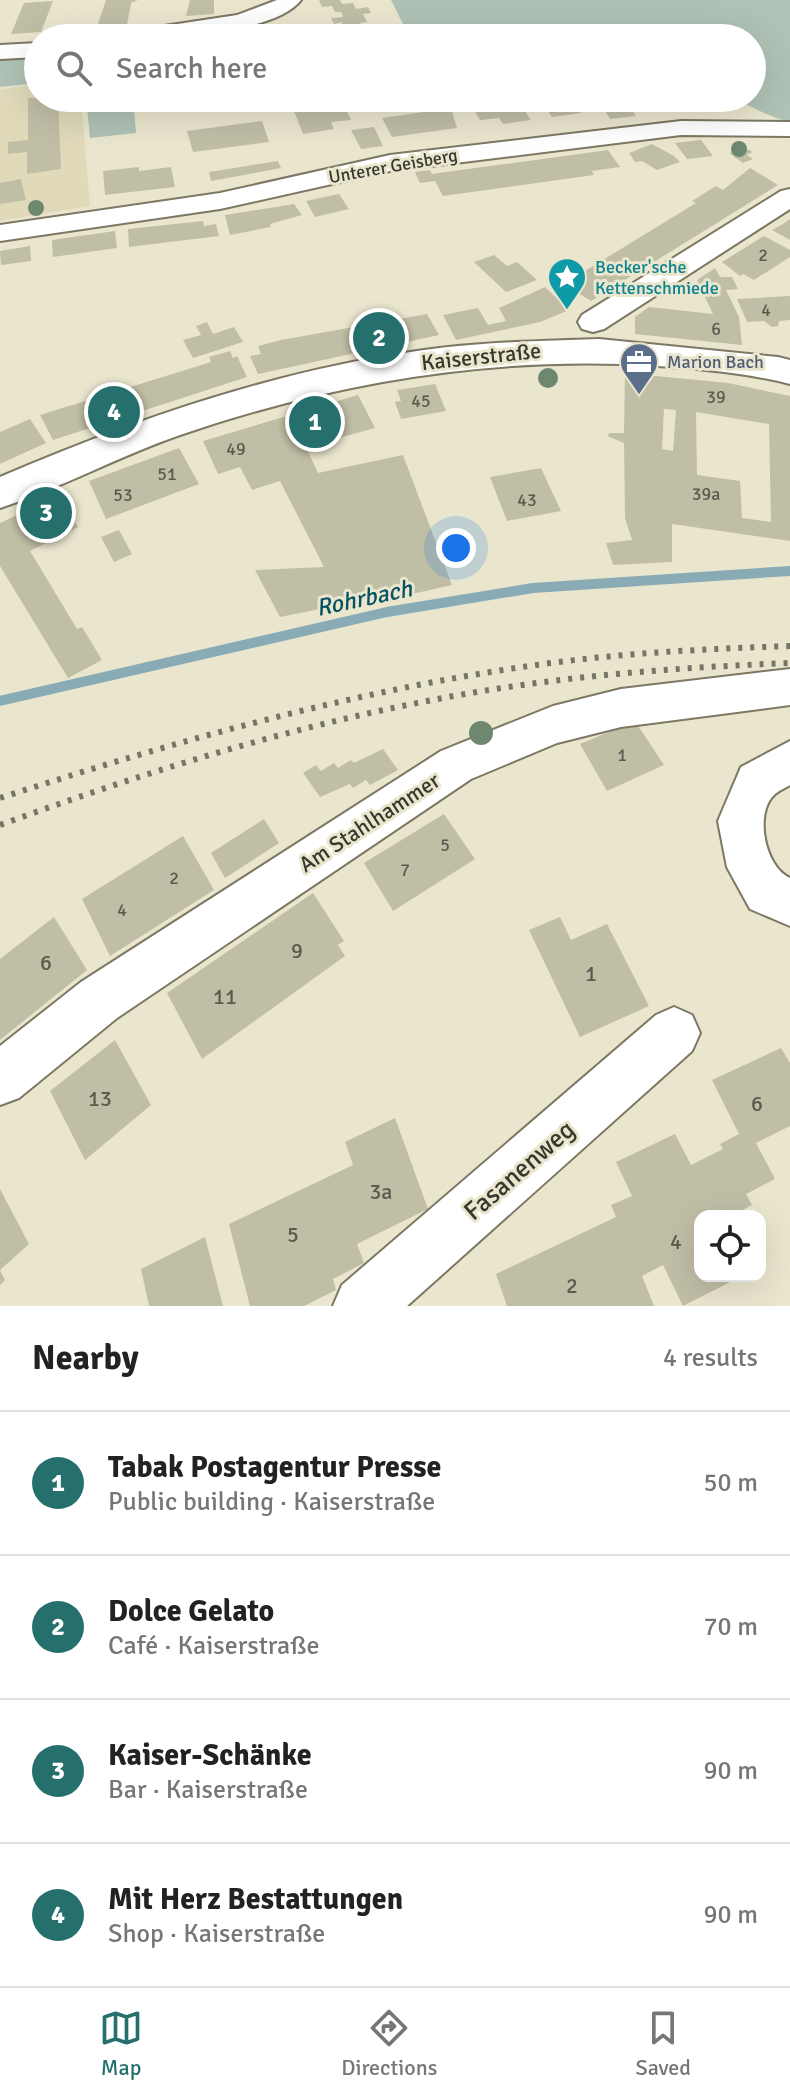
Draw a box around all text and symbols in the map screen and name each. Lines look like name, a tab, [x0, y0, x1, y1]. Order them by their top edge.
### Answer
search box	[24, 24, 766, 112]
icon: search	[52, 46, 96, 90]
text: Search here	[116, 50, 267, 87]
street label: Unterer Geisberg	[327, 144, 459, 188]
house number: 2	[758, 244, 768, 266]
place icon: Becker'sche Kettenschmiede	[546, 256, 588, 311]
place label: Becker'sche Kettenschmiede	[595, 256, 719, 299]
house number: 4	[761, 299, 771, 321]
pin: 2	[353, 308, 405, 368]
house number: 6	[711, 318, 721, 340]
street label: Kaiserstraße	[420, 337, 542, 376]
office icon: Marion Bach	[618, 341, 660, 396]
place label: Marion Bach	[667, 351, 764, 373]
pin: 4	[88, 382, 140, 442]
house number: 39	[706, 386, 726, 408]
house number: 45	[411, 390, 431, 412]
pin: 1	[289, 392, 341, 452]
house number: 49	[226, 438, 246, 460]
house number: 51	[157, 463, 177, 485]
pin: 3	[20, 483, 72, 543]
house number: 39a	[692, 483, 720, 505]
house number: 53	[113, 484, 133, 506]
house number: 43	[517, 489, 537, 511]
your location	[436, 528, 476, 568]
water label: Rohrbach	[313, 573, 416, 623]
house number: 1	[617, 744, 627, 766]
street label: Am Stahlhammer	[294, 767, 445, 878]
house number: 5	[440, 834, 450, 856]
house number: 7	[400, 859, 410, 881]
house number: 2	[169, 867, 179, 889]
house number: 4	[117, 899, 127, 921]
house number: 9	[291, 937, 303, 964]
house number: 6	[40, 949, 52, 976]
house number: 1	[585, 960, 597, 987]
house number: 11	[213, 983, 237, 1010]
house number: 13	[88, 1085, 112, 1112]
house number: 6	[751, 1090, 763, 1117]
street label: Fasanenweg	[458, 1114, 582, 1228]
house number: 3a	[369, 1178, 393, 1205]
map controls	[694, 1210, 766, 1282]
button: locate	[694, 1210, 766, 1282]
house number: 5	[287, 1221, 299, 1248]
house number: 4	[670, 1228, 682, 1255]
house number: 2	[566, 1272, 578, 1299]
text: Nearby	[32, 1337, 139, 1379]
text: 4 results	[663, 1342, 758, 1374]
text: Tabak Postagentur Presse	[108, 1449, 441, 1486]
text: 1	[51, 1467, 65, 1499]
text: 50 m	[703, 1467, 758, 1499]
text: Public building · Kaiserstraße	[108, 1486, 435, 1518]
text: Dolce Gelato	[108, 1593, 274, 1630]
text: 2	[51, 1611, 65, 1643]
text: 70 m	[703, 1611, 758, 1643]
text: Café · Kaiserstraße	[108, 1630, 320, 1662]
text: Kaiser-Schänke	[108, 1737, 312, 1774]
text: 3	[51, 1755, 65, 1787]
text: 90 m	[703, 1755, 758, 1787]
text: Bar · Kaiserstraße	[108, 1774, 308, 1806]
text: Mit Herz Bestattungen	[108, 1881, 403, 1918]
text: 4	[51, 1899, 65, 1931]
text: 90 m	[703, 1899, 758, 1931]
text: Shop · Kaiserstraße	[108, 1918, 325, 1950]
tab: Map	[99, 2006, 143, 2081]
tab: Directions	[341, 2006, 437, 2081]
tab: Saved	[636, 2006, 691, 2081]

